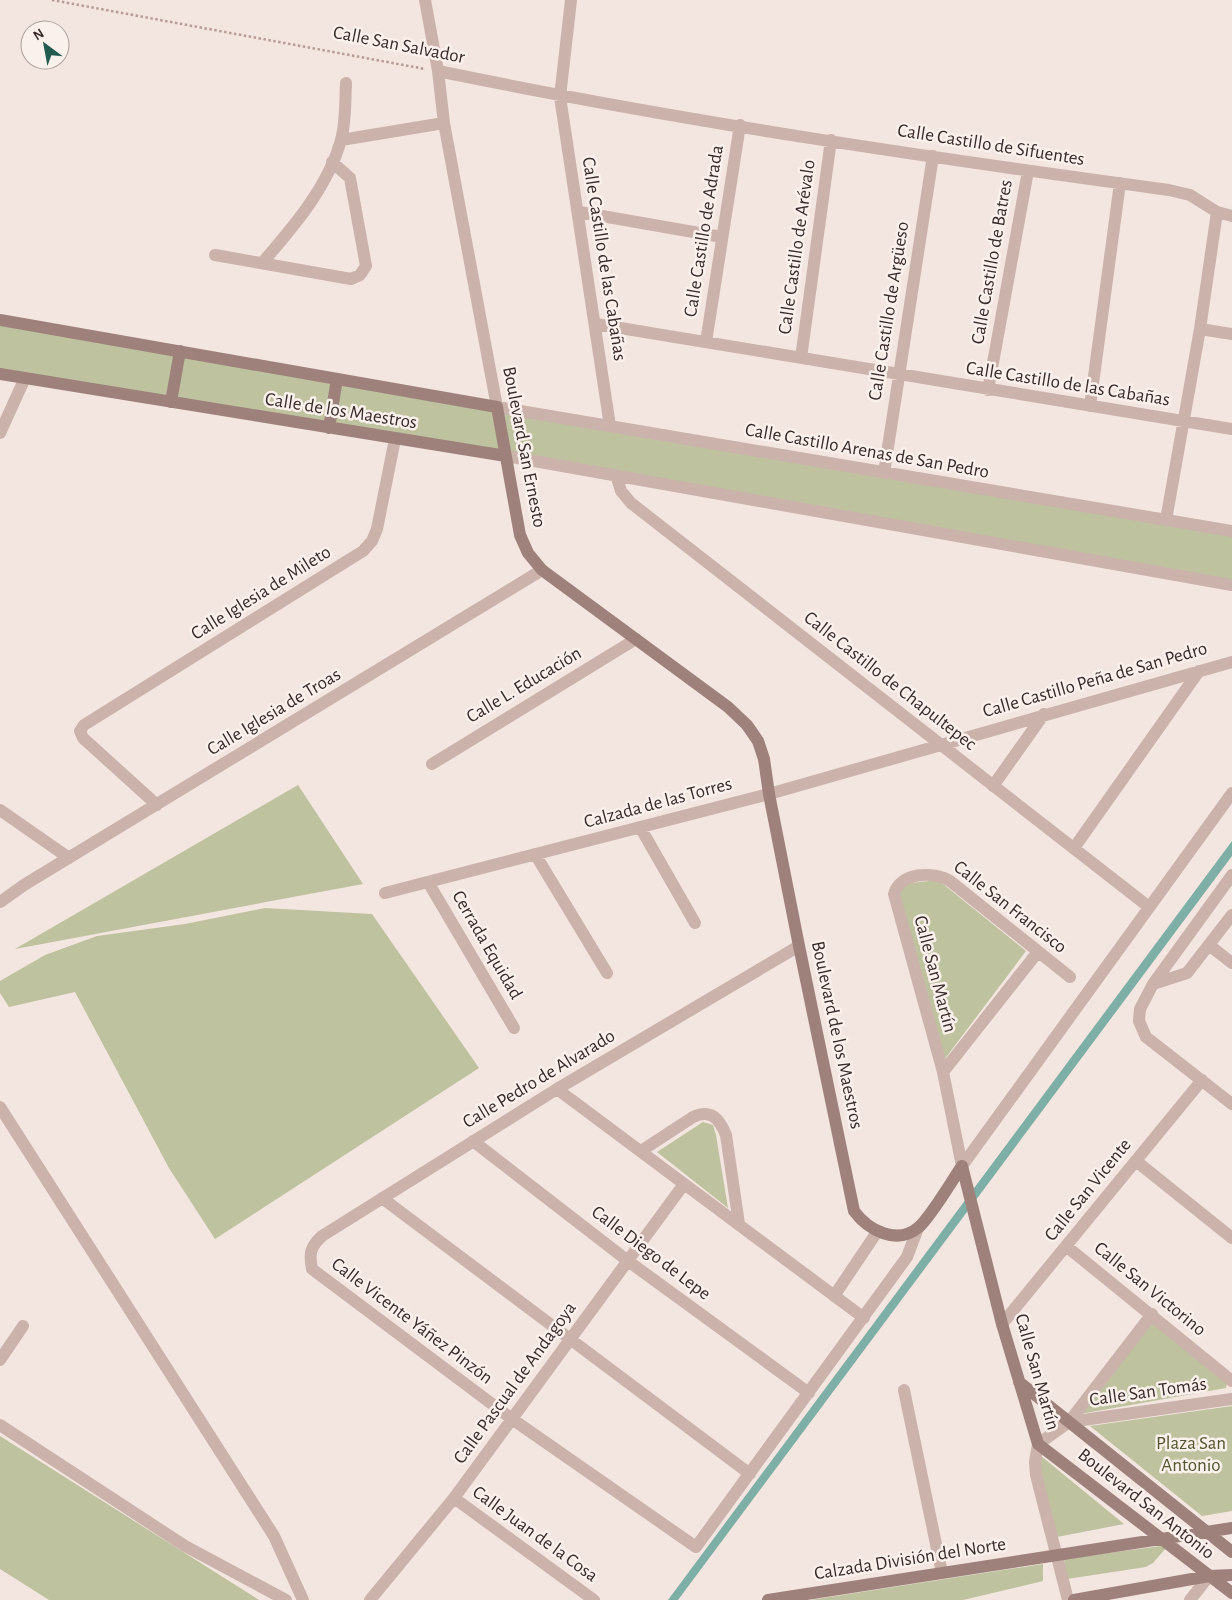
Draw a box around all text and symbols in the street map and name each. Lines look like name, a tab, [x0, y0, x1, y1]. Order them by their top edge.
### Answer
north arrow	[20, 20, 70, 70]
street label: Calle San Salvador	[332, 23, 466, 67]
text: N	[31, 26, 46, 43]
street label: Calle Castillo de Sifuentes	[896, 121, 1086, 169]
street label: Calle Castillo de Adrada	[681, 144, 727, 318]
street label: Calle Castillo de las Cabañas	[578, 156, 630, 362]
street label: Calle Castillo de Arévalo	[775, 158, 819, 336]
street label: Calle Castillo de Batres	[968, 178, 1016, 346]
street label: Calle Castillo de Argüeso	[865, 220, 913, 402]
street label: Calle Castillo de las Cabañas	[965, 358, 1171, 410]
street label: Boulevard San Ernesto	[499, 365, 549, 529]
street label: Calle de los Maestros	[264, 390, 418, 432]
street label: Calle Castillo Arenas de San Pedro	[743, 420, 991, 482]
street label: Calle Iglesia de Mileto	[188, 542, 334, 644]
street label: Calle Castillo de Chapultepec	[800, 608, 980, 754]
street label: Calle Castillo Peña de San Pedro	[981, 639, 1209, 721]
street label: Calle L. Educación	[463, 643, 585, 727]
street label: Calle Iglesia de Troas	[204, 665, 344, 759]
street label: Calzada de las Torres	[582, 774, 734, 832]
street label: Calle San Francisco	[950, 857, 1070, 957]
street label: Cerrada Equidad	[448, 887, 526, 1003]
street label: Calle San Martín	[910, 914, 960, 1034]
street label: Boulevard de los Maestros	[808, 939, 866, 1131]
street label: Calle Pedro de Alvarado	[460, 1026, 618, 1132]
street label: Calle San Vicente	[1041, 1135, 1135, 1245]
street label: Calle Diego de Lepe	[588, 1202, 714, 1304]
street label: Calle San Victorino	[1091, 1238, 1209, 1340]
street label: Calle Vicente Yáñez Pinzón	[328, 1254, 496, 1388]
street label: Calle Pascual de Andagoya	[450, 1299, 580, 1467]
street label: Calle San Martín	[1011, 1312, 1063, 1432]
street label: Calle San Tomás	[1088, 1374, 1208, 1410]
park label: Plaza San Antonio	[1156, 1434, 1226, 1475]
street label: Boulevard San Antonio	[1074, 1445, 1218, 1563]
street label: Calle Juan de la Cosa	[469, 1482, 601, 1586]
street label: Calzada División del Norte	[813, 1534, 1007, 1584]

